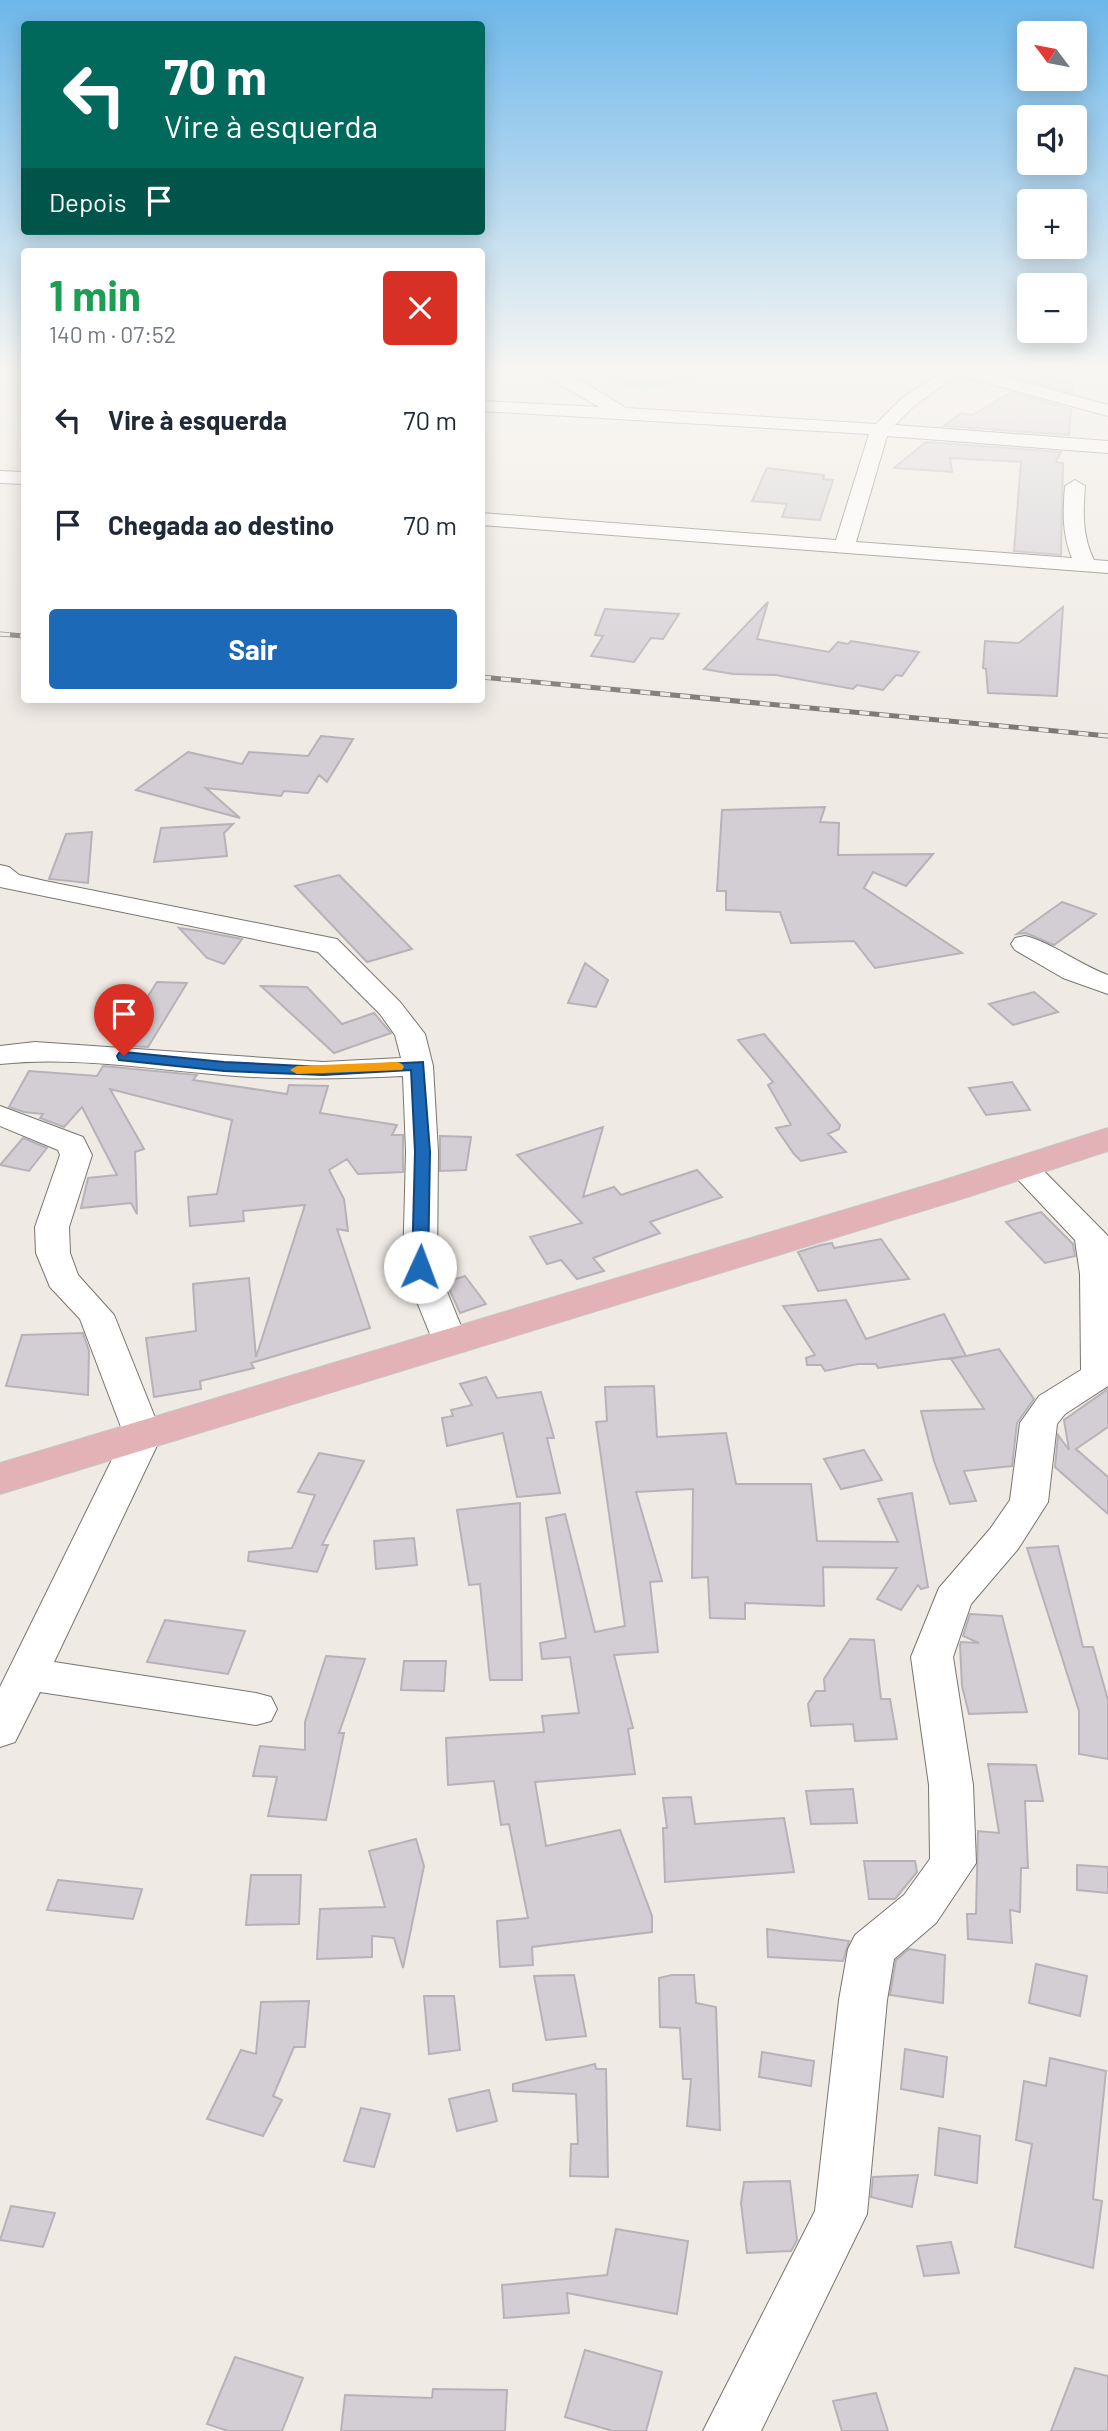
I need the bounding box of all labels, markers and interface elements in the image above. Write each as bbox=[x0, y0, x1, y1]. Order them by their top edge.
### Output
north arrow bbox=[1017, 21, 1087, 91]
map controls bbox=[1017, 21, 1087, 343]
text: 70 m bbox=[164, 46, 267, 105]
icon: left bbox=[49, 49, 140, 140]
button: sound bbox=[1017, 105, 1087, 175]
text: Vire à esquerda bbox=[164, 106, 378, 144]
icon: arrive bbox=[140, 182, 178, 220]
text: Depois bbox=[49, 186, 126, 217]
button: + bbox=[1017, 189, 1087, 259]
text: 1 min bbox=[49, 269, 141, 319]
button: close bbox=[383, 271, 457, 345]
button: − bbox=[1017, 273, 1087, 343]
text: 140 m · 07:52 bbox=[49, 320, 176, 348]
icon: left bbox=[49, 401, 87, 439]
text: Vire à esquerda bbox=[108, 404, 287, 435]
text: 70 m bbox=[403, 404, 457, 435]
icon: arrive bbox=[49, 506, 87, 544]
text: Chegada ao destino bbox=[108, 509, 334, 540]
text: 70 m bbox=[403, 509, 457, 540]
button: Sair bbox=[49, 609, 457, 689]
pin bbox=[94, 984, 154, 1056]
icon: arrive bbox=[105, 995, 143, 1033]
position arrow bbox=[383, 1230, 457, 1304]

